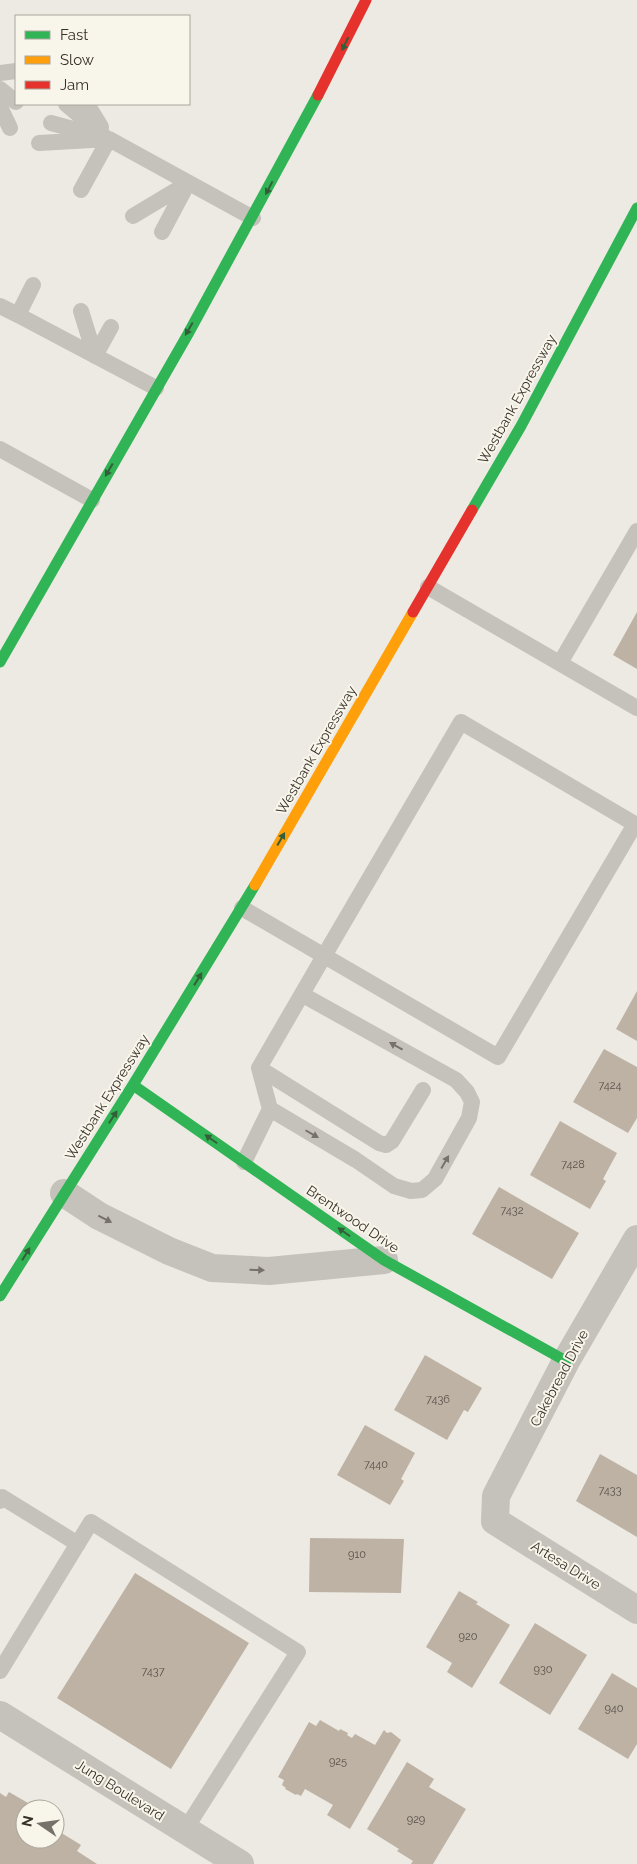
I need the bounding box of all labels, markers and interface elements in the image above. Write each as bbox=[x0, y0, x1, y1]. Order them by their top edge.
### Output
legend bbox=[15, 15, 190, 105]
text: Fast bbox=[60, 26, 88, 44]
one-way arrow bbox=[341, 37, 349, 51]
text: Slow bbox=[60, 51, 94, 69]
text: Jam bbox=[60, 76, 89, 94]
one-way arrow bbox=[265, 180, 273, 195]
one-way arrow bbox=[185, 322, 194, 336]
street label: Westbank Expressway bbox=[475, 331, 559, 467]
one-way arrow bbox=[105, 463, 113, 478]
street label: Westbank Expressway bbox=[273, 683, 360, 817]
one-way arrow bbox=[277, 833, 286, 846]
one-way arrow bbox=[194, 972, 203, 985]
street label: Westbank Expressway bbox=[62, 1031, 153, 1163]
one-way arrow bbox=[390, 1042, 403, 1051]
house number: 7424 bbox=[598, 1079, 622, 1092]
one-way arrow bbox=[108, 1110, 117, 1124]
one-way arrow bbox=[305, 1129, 319, 1138]
one-way arrow bbox=[204, 1134, 218, 1144]
one-way arrow bbox=[440, 1155, 449, 1168]
house number: 7428 bbox=[561, 1158, 585, 1171]
street label: Brentwood Drive bbox=[304, 1182, 402, 1256]
house number: 7432 bbox=[501, 1204, 524, 1217]
one-way arrow bbox=[98, 1215, 112, 1223]
one-way arrow bbox=[338, 1227, 351, 1237]
one-way arrow bbox=[21, 1248, 30, 1261]
one-way arrow bbox=[249, 1266, 265, 1274]
street label: Cakebread Drive bbox=[527, 1327, 591, 1429]
house number: 7436 bbox=[426, 1393, 450, 1406]
house number: 7440 bbox=[364, 1458, 388, 1471]
house number: 7433 bbox=[598, 1484, 622, 1497]
street label: Artesa Drive bbox=[528, 1537, 604, 1593]
house number: 910 bbox=[348, 1548, 366, 1561]
house number: 920 bbox=[459, 1630, 478, 1643]
house number: 930 bbox=[533, 1663, 553, 1676]
house number: 7437 bbox=[141, 1665, 165, 1678]
house number: 940 bbox=[604, 1702, 624, 1715]
house number: 925 bbox=[329, 1755, 347, 1768]
street label: Jung Boulevard bbox=[73, 1756, 167, 1824]
north arrow bbox=[15, 1799, 65, 1849]
house number: 929 bbox=[407, 1813, 425, 1826]
text: N bbox=[18, 1814, 36, 1828]

